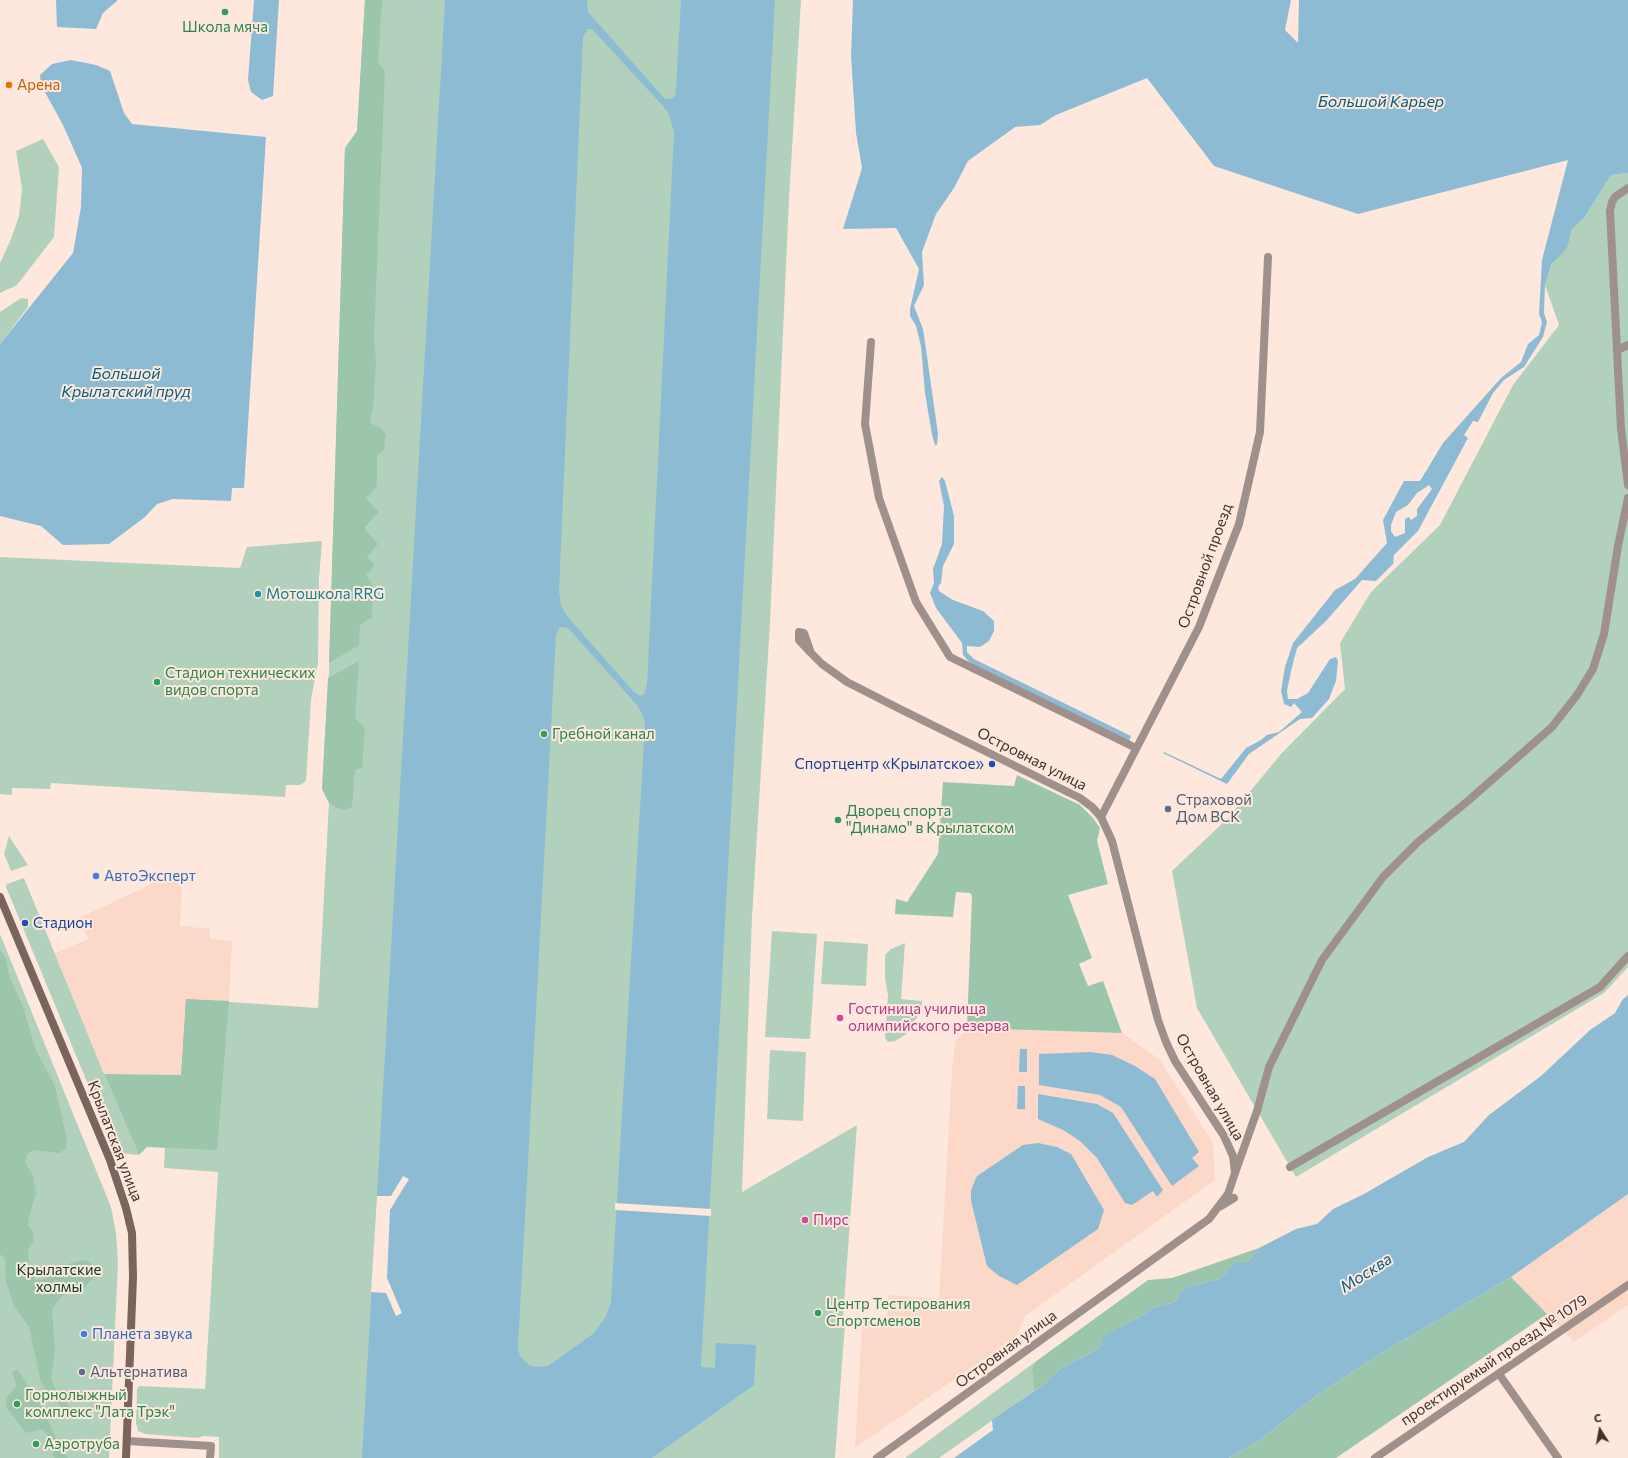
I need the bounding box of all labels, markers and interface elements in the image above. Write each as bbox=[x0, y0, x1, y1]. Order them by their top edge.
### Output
marker: Школа мяча bbox=[220, 7, 230, 17]
place label: Школа мяча bbox=[182, 18, 268, 36]
place label: Арена bbox=[17, 76, 60, 94]
marker: Арена bbox=[4, 80, 14, 90]
water label: Большой Карьер bbox=[1318, 92, 1444, 112]
water label: Большой Крылатский пруд bbox=[61, 364, 191, 402]
street label: Островной проезд bbox=[1174, 501, 1236, 631]
place label: Мотошкола RRG bbox=[266, 585, 384, 603]
marker: Мотошкола RRG bbox=[253, 589, 263, 599]
place label: Стадион технических видов спорта bbox=[165, 664, 316, 699]
marker: Стадион технических видов спорта bbox=[152, 677, 162, 687]
street label: Островная улица bbox=[974, 724, 1090, 794]
place label: Гребной канал bbox=[552, 725, 655, 743]
marker: Гребной канал bbox=[539, 729, 549, 739]
place label: Спортцентр «Крылатское» bbox=[795, 755, 984, 773]
marker: Спортцентр «Крылатское» bbox=[987, 759, 997, 769]
place label: Страховой Дом ВСК bbox=[1176, 791, 1252, 826]
place label: Дворец спорта "Динамо" в Крылатском bbox=[846, 802, 1014, 837]
marker: Страховой Дом ВСК bbox=[1163, 804, 1173, 814]
marker: Дворец спорта "Динамо" в Крылатском bbox=[833, 815, 843, 825]
place label: АвтоЭксперт bbox=[104, 867, 196, 885]
marker: АвтоЭксперт bbox=[91, 871, 101, 881]
place label: Стадион bbox=[33, 914, 93, 932]
marker: Стадион bbox=[20, 918, 30, 928]
place label: Гостиница училища олимпийского резерва bbox=[848, 1000, 1009, 1035]
marker: Гостиница училища олимпийского резерва bbox=[835, 1013, 845, 1023]
street label: Островная улица bbox=[1172, 1030, 1248, 1144]
street label: Крылатская улица bbox=[84, 1078, 146, 1204]
place label: Пирс bbox=[813, 1211, 849, 1229]
marker: Пирс bbox=[800, 1215, 810, 1225]
water label: Москва bbox=[1336, 1249, 1396, 1297]
park label: Крылатские холмы bbox=[16, 1261, 102, 1296]
street label: проектируемый проезд № 1079 bbox=[1397, 1291, 1591, 1429]
place label: Центр Тестирования Спортсменов bbox=[826, 1295, 971, 1330]
street label: Островная улица bbox=[952, 1306, 1060, 1392]
marker: Центр Тестирования Спортсменов bbox=[813, 1308, 823, 1318]
place label: Планета звука bbox=[92, 1325, 193, 1343]
marker: Планета звука bbox=[79, 1329, 89, 1339]
place label: Альтернатива bbox=[90, 1363, 188, 1381]
marker: Альтернатива bbox=[77, 1367, 87, 1377]
place label: Горнолыжный комплекс "Лата Трэк" bbox=[25, 1386, 175, 1421]
marker: Горнолыжный комплекс "Лата Трэк" bbox=[12, 1399, 22, 1409]
north arrow bbox=[1580, 1410, 1620, 1450]
text: С bbox=[1593, 1411, 1603, 1425]
place label: Аэротруба bbox=[44, 1435, 120, 1453]
marker: Аэротруба bbox=[31, 1439, 41, 1449]

